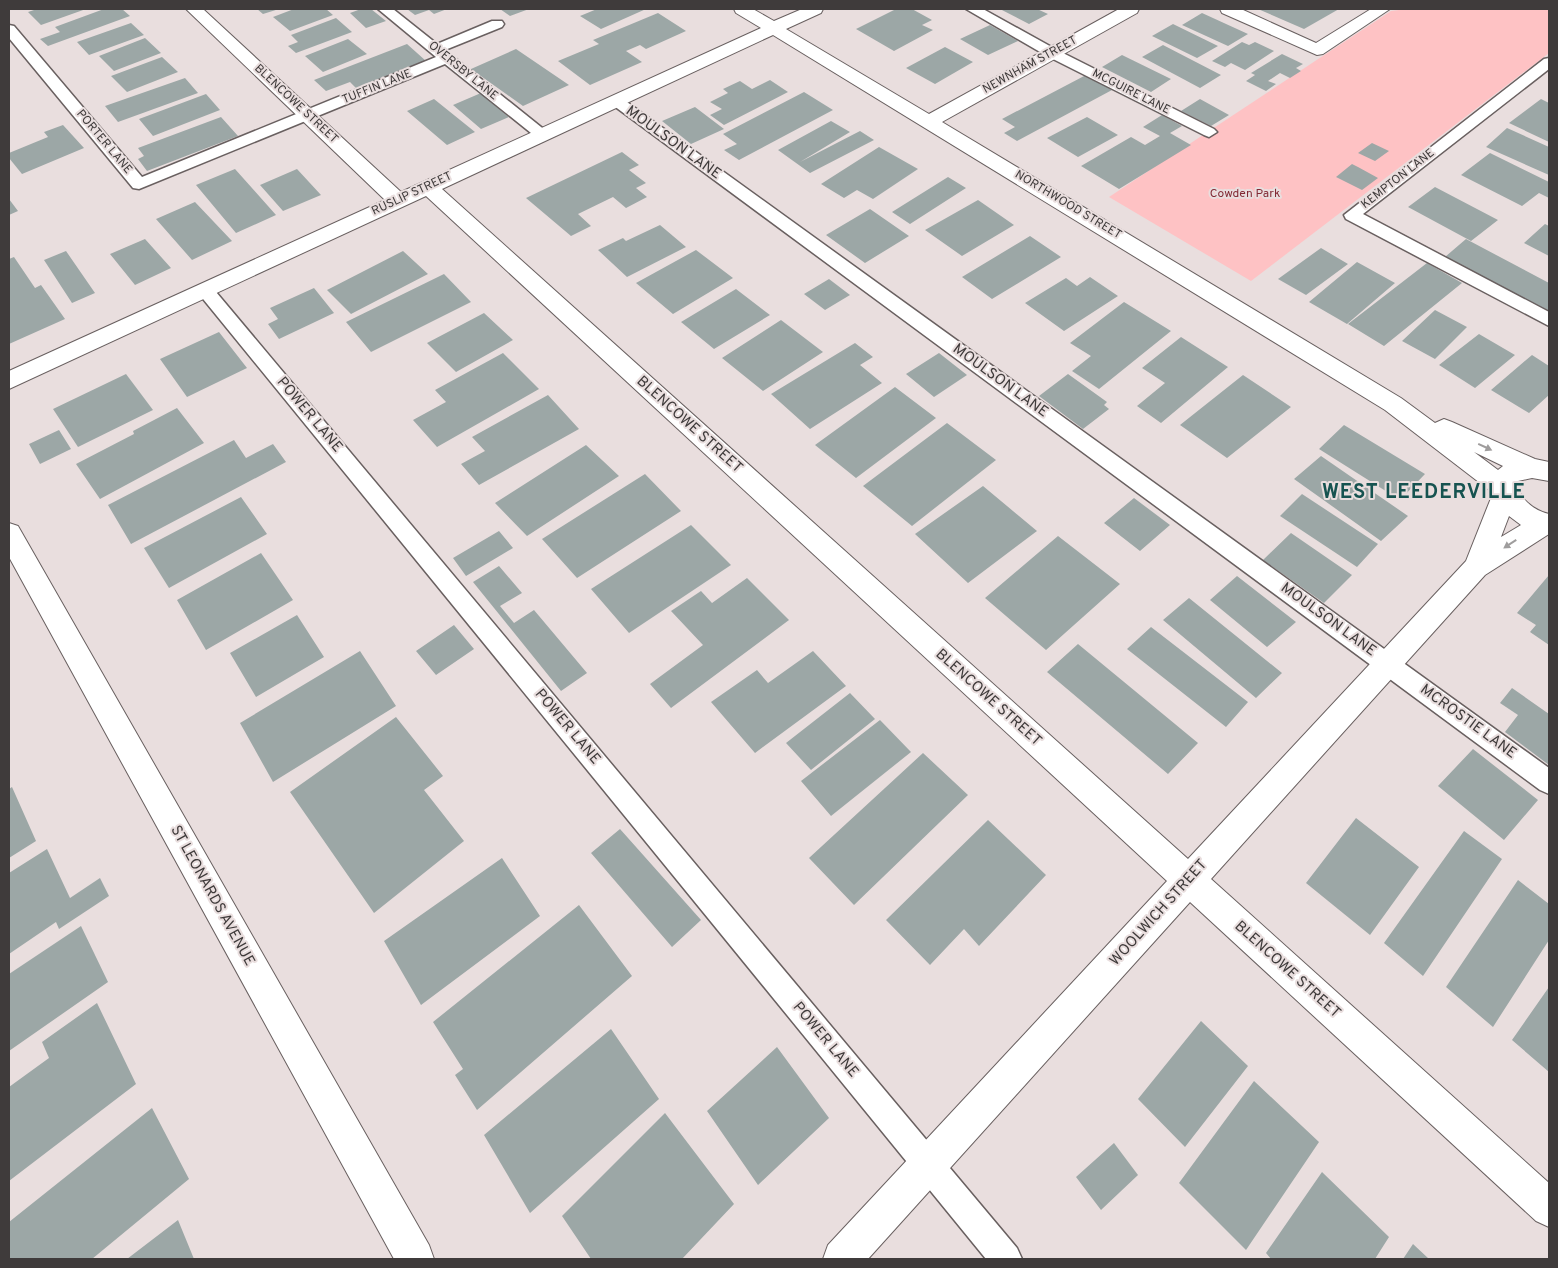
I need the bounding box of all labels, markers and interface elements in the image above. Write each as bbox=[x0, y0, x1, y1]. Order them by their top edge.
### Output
street label: NEWNHAM STREET bbox=[980, 32, 1080, 98]
street label: OVERSBY LANE bbox=[425, 38, 501, 104]
street label: BLENCOWE STREET bbox=[251, 61, 341, 147]
street label: MCGUIRE LANE bbox=[1089, 65, 1173, 119]
street label: TUFFIN LANE bbox=[340, 66, 414, 108]
street label: MOULSON LANE bbox=[621, 102, 725, 184]
street label: PORTER LANE bbox=[72, 106, 136, 178]
street label: KEMPTON LANE bbox=[1358, 145, 1438, 213]
street label: NORTHWOOD STREET bbox=[1012, 167, 1124, 243]
street label: RUSLIP STREET bbox=[369, 168, 455, 220]
park label: Cowden Park bbox=[1210, 186, 1280, 202]
street label: MOULSON LANE bbox=[948, 340, 1052, 422]
street label: BLENCOWE STREET bbox=[632, 372, 746, 478]
street label: POWER LANE bbox=[272, 373, 346, 457]
one-way arrow bbox=[1478, 443, 1492, 451]
district label: WEST LEEDERVILLE bbox=[1322, 480, 1526, 506]
one-way arrow bbox=[1503, 540, 1516, 549]
street label: MOULSON LANE bbox=[1276, 579, 1380, 661]
street label: BLENCOWE STREET bbox=[931, 645, 1045, 751]
street label: MCROSTIE LANE bbox=[1416, 681, 1520, 763]
street label: POWER LANE bbox=[530, 685, 604, 769]
street label: ST LEONARDS AVENUE bbox=[165, 822, 259, 970]
street label: WOOLWICH STREET bbox=[1106, 856, 1212, 970]
street label: BLENCOWE STREET bbox=[1230, 917, 1344, 1023]
street label: POWER LANE bbox=[788, 998, 862, 1082]

